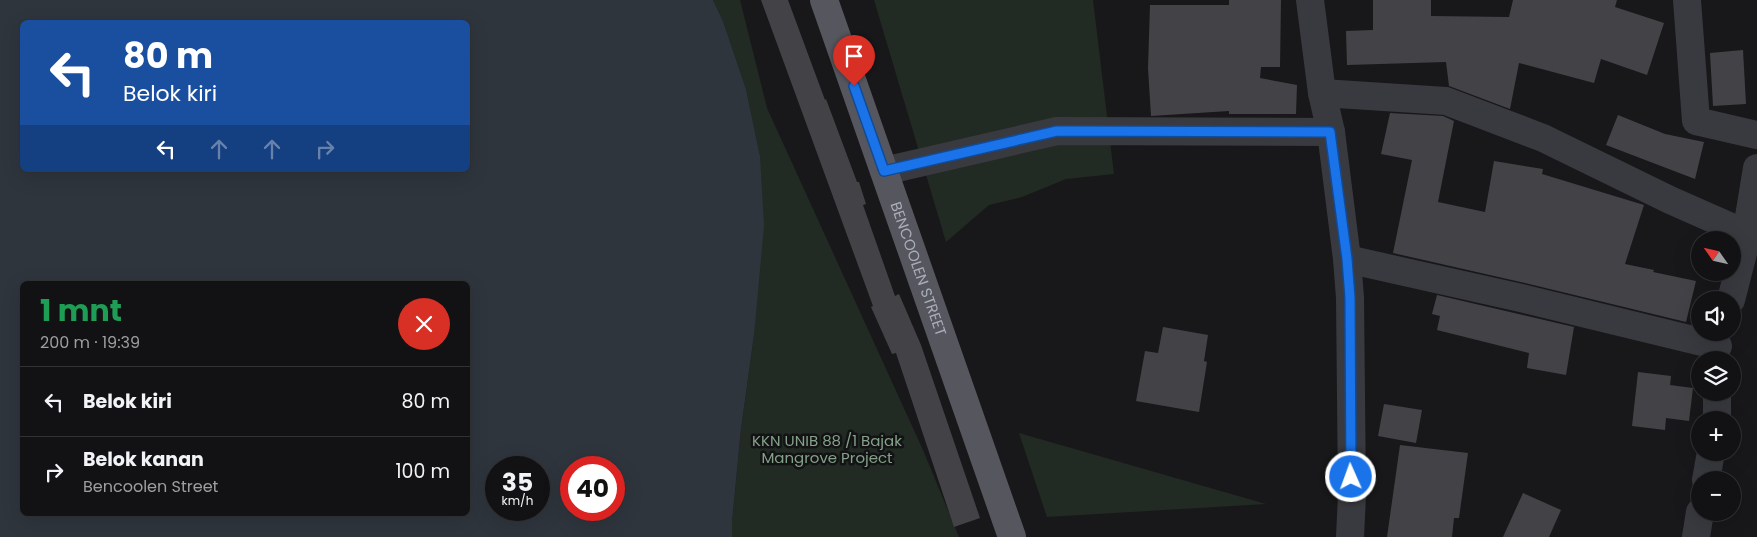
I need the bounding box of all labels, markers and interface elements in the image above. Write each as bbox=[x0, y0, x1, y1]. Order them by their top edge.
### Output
text: 80 m bbox=[123, 31, 213, 80]
pin bbox=[833, 35, 875, 86]
icon: left bbox=[40, 40, 105, 105]
icon: arrive bbox=[840, 42, 868, 70]
text: Belok kiri bbox=[123, 78, 217, 109]
icon: left bbox=[152, 135, 180, 163]
icon: ahead bbox=[205, 135, 233, 163]
icon: ahead bbox=[258, 135, 286, 163]
icon: right bbox=[311, 135, 339, 163]
street label: BENCOOLEN STREET bbox=[885, 199, 952, 339]
north arrow bbox=[1691, 231, 1741, 281]
map controls bbox=[1691, 231, 1741, 521]
text: 1 mnt bbox=[40, 289, 122, 332]
button: sound bbox=[1691, 291, 1741, 341]
button: close bbox=[398, 298, 450, 350]
text: 200 m · 19:39 bbox=[40, 331, 140, 354]
button: layers bbox=[1691, 351, 1741, 401]
icon: left bbox=[40, 388, 68, 416]
text: Belok kiri bbox=[83, 388, 172, 415]
text: 80 m bbox=[401, 388, 450, 415]
button: + bbox=[1691, 411, 1741, 461]
park label: KKN UNIB 88 /1 Bajak Mangrove Project bbox=[752, 430, 902, 468]
text: Belok kanan bbox=[83, 446, 204, 473]
position arrow bbox=[1324, 450, 1376, 502]
speed limit sign: 40 bbox=[560, 456, 625, 521]
icon: right bbox=[40, 458, 68, 486]
text: 100 m bbox=[395, 458, 450, 485]
text: 35 bbox=[502, 465, 533, 500]
button: − bbox=[1691, 471, 1741, 521]
text: Bencoolen Street bbox=[83, 475, 218, 498]
text: km/h bbox=[502, 492, 533, 509]

